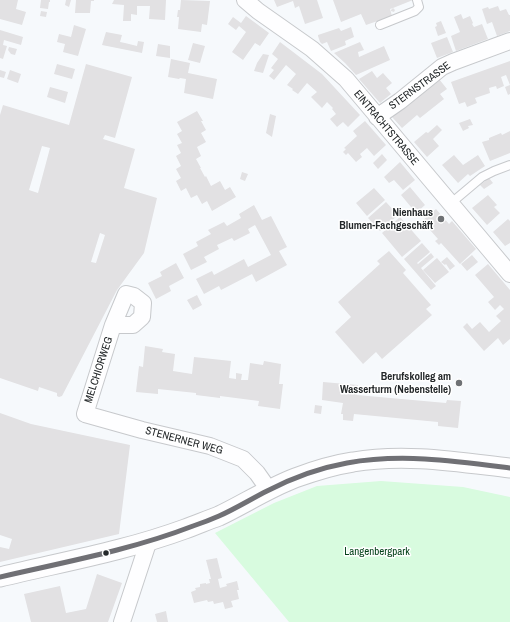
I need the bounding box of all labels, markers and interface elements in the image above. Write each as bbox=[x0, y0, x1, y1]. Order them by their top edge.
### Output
street label: STERNSTRASSE bbox=[387, 59, 453, 113]
street label: EINTRACHTSTRASSE bbox=[351, 88, 421, 168]
place label: Nienhaus Blumen-Fachgeschäft bbox=[339, 206, 433, 232]
marker: Nienhaus Blumen-Fachgeschäft bbox=[436, 214, 446, 224]
street label: MELCHIORWEG bbox=[82, 335, 116, 405]
place label: Berufskolleg am Wasserturm (Nebenstelle) bbox=[340, 370, 451, 396]
marker: Berufskolleg am Wasserturm (Nebenstelle) bbox=[454, 378, 464, 388]
street label: STENERNER WEG bbox=[144, 424, 224, 458]
park label: Langenbergpark bbox=[344, 545, 410, 559]
unlabelled marker bbox=[101, 548, 111, 558]

